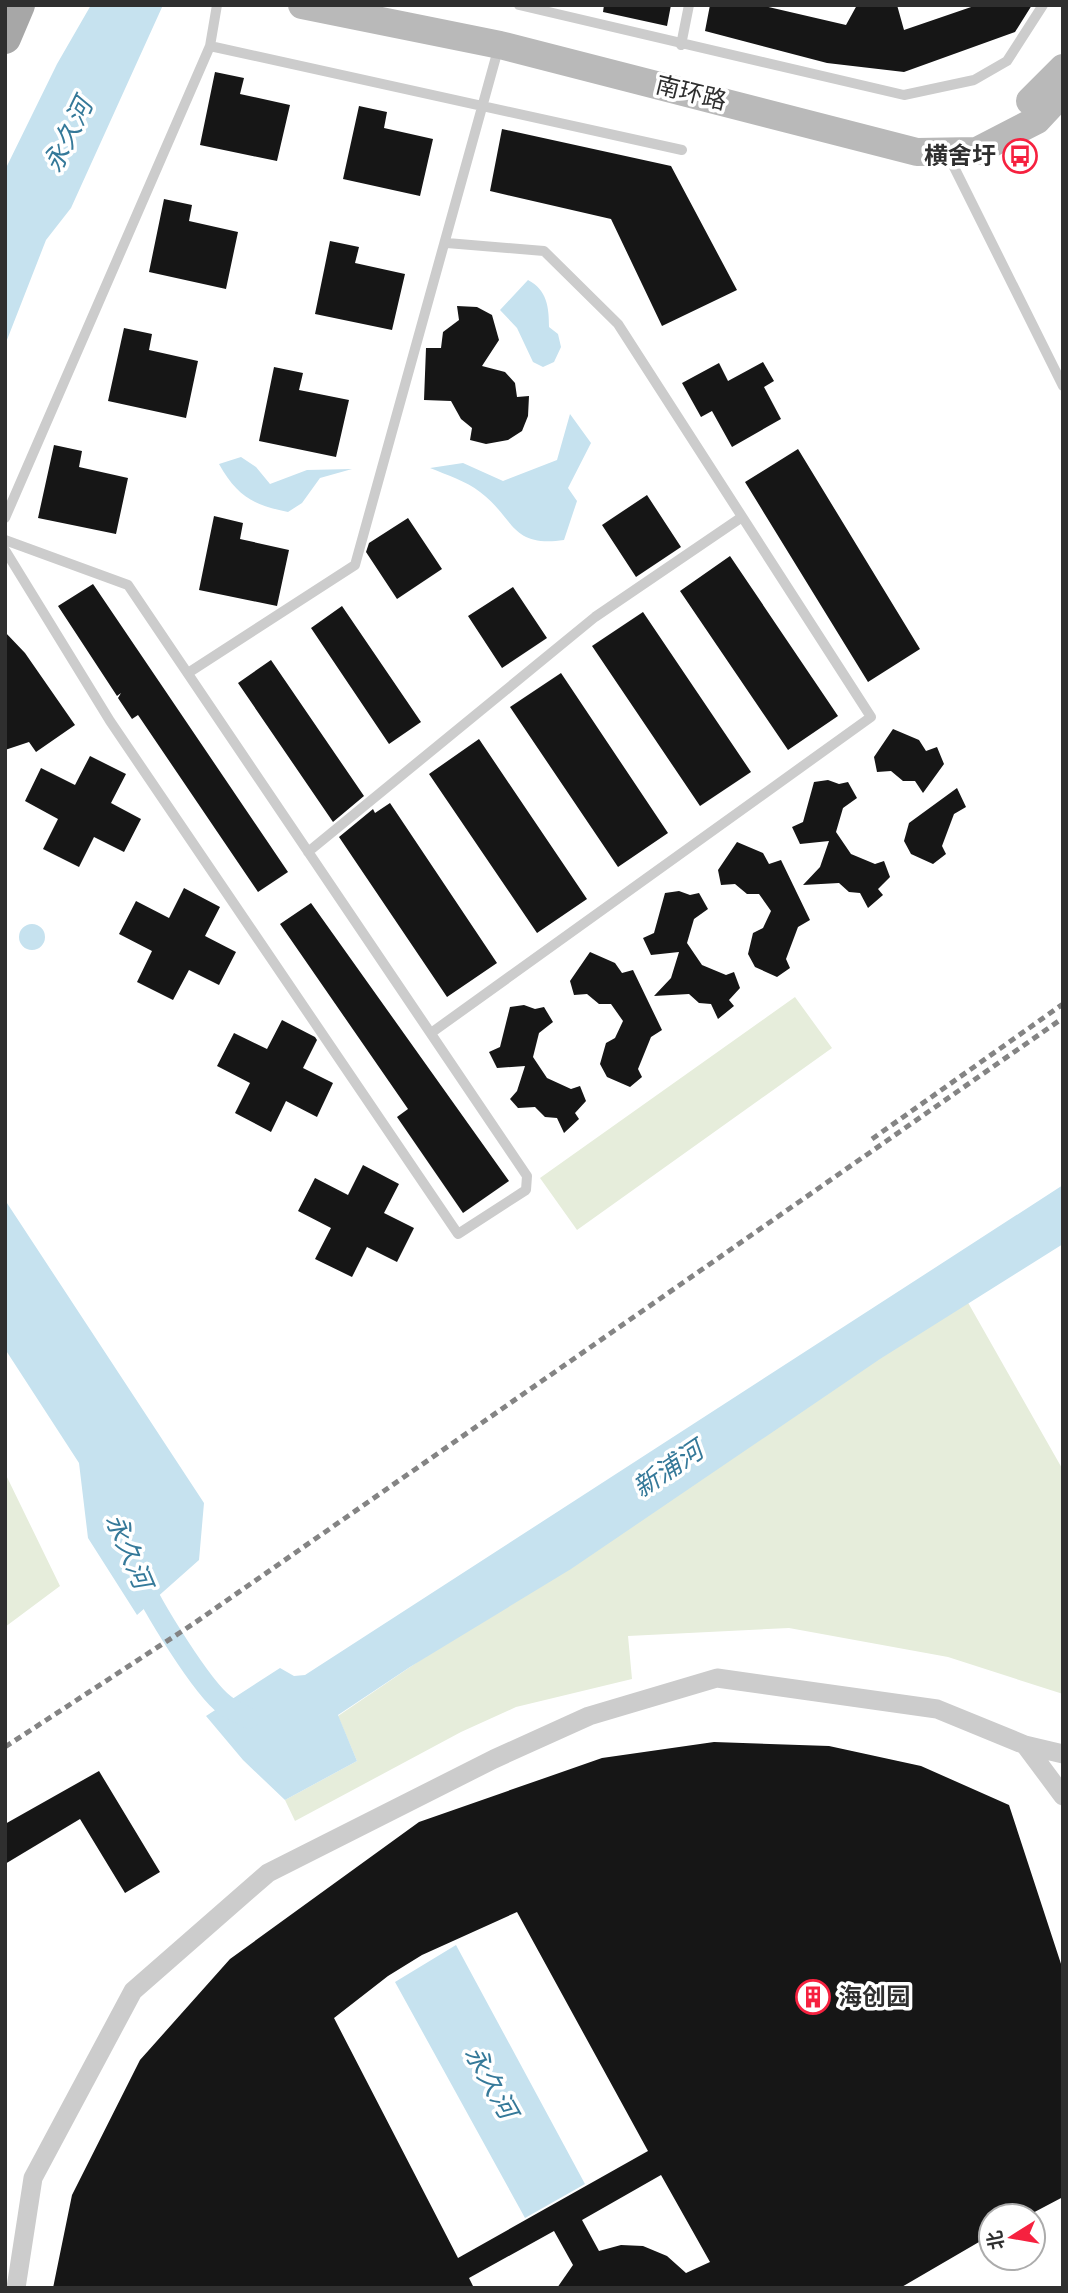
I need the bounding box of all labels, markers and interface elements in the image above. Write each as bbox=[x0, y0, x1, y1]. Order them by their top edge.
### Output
street label: 南环路 bbox=[652, 70, 730, 116]
water label: 永久河 bbox=[37, 89, 103, 178]
bus stop icon: 横舍圩 bbox=[1001, 137, 1039, 175]
place label: 横舍圩 bbox=[924, 141, 996, 171]
water label: 新浦河 bbox=[627, 1432, 714, 1505]
water label: 永久河 bbox=[98, 1509, 160, 1598]
building icon: 海创园 bbox=[794, 1978, 832, 2016]
place label: 海创园 bbox=[838, 1982, 910, 2012]
water label: 永久河 bbox=[457, 2041, 525, 2129]
north arrow bbox=[977, 2202, 1047, 2272]
text: 北 bbox=[983, 2228, 1010, 2252]

